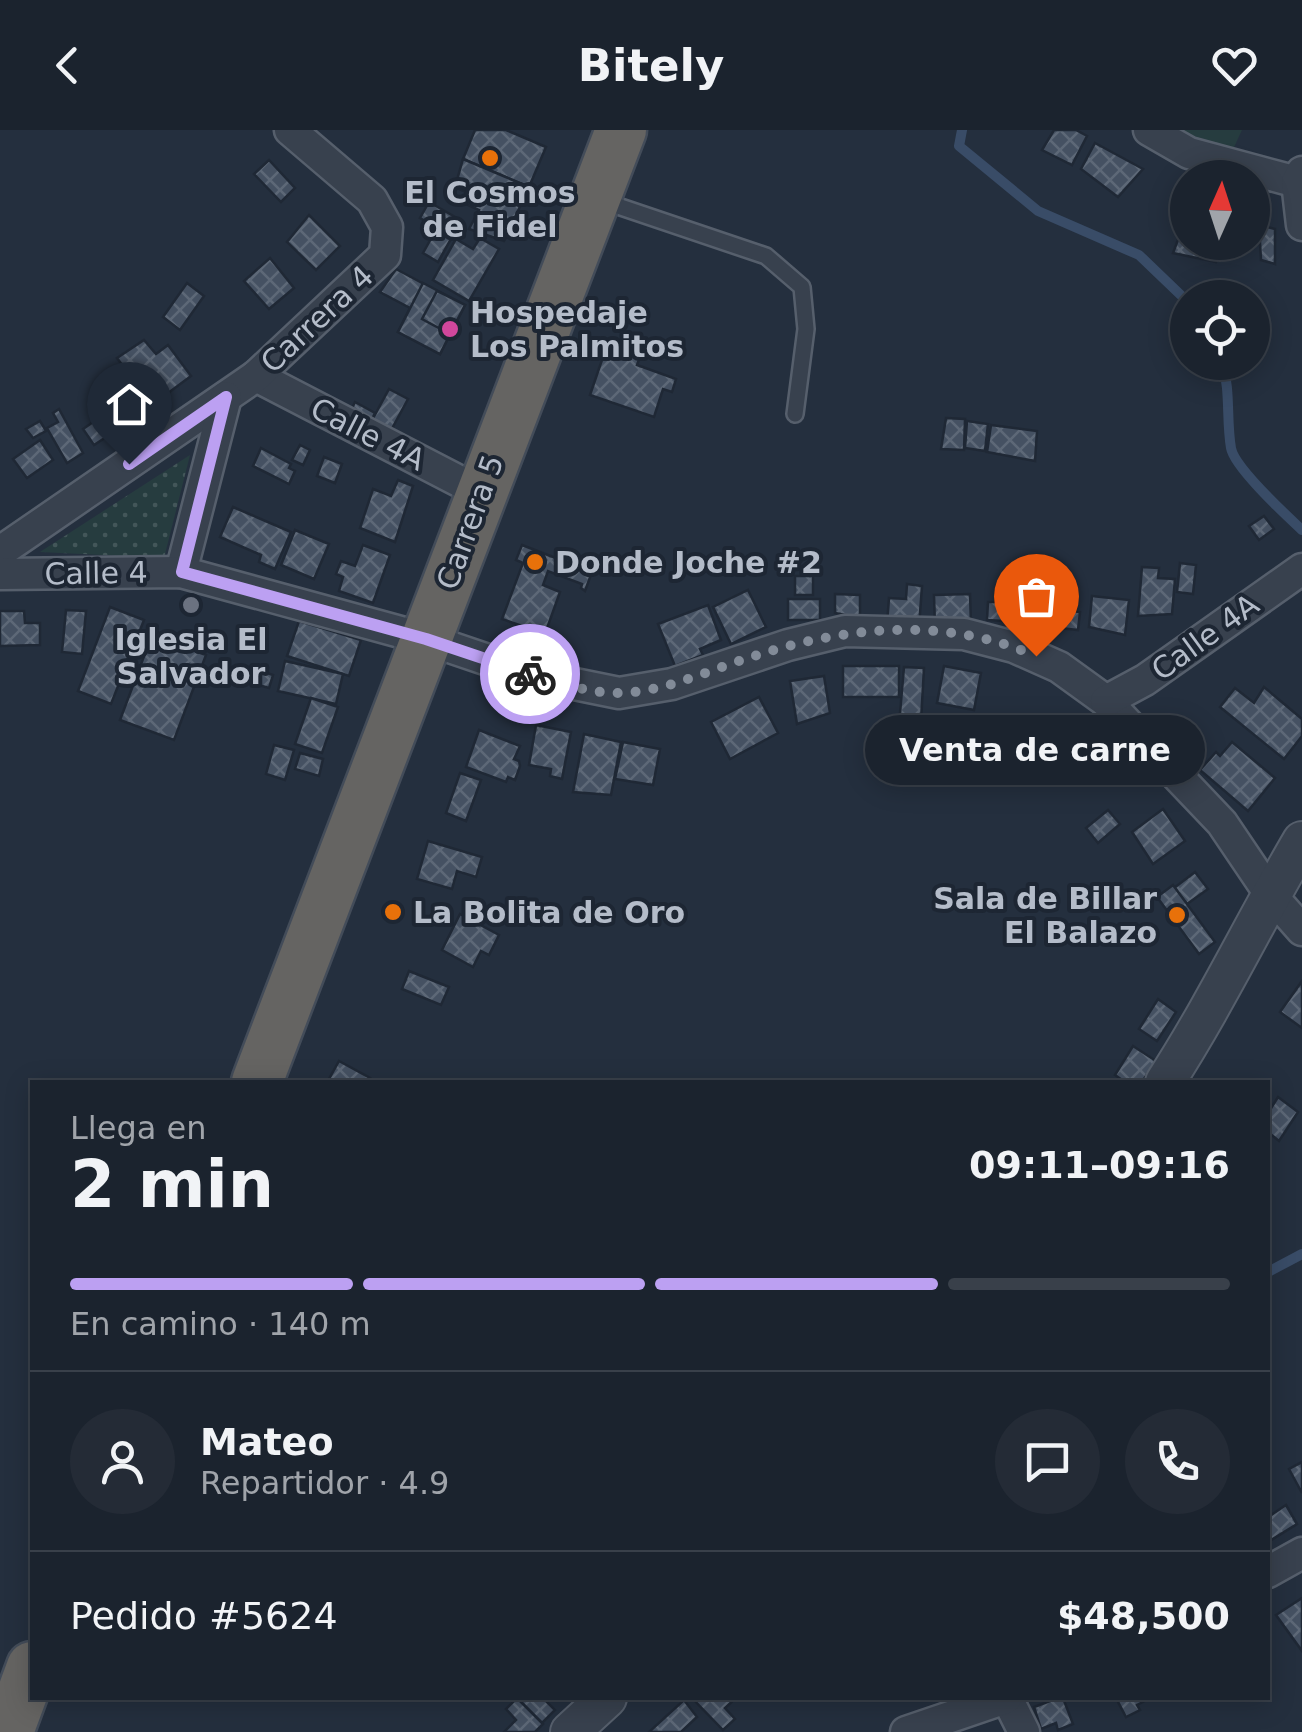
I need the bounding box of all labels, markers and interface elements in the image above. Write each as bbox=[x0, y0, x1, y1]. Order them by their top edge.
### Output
icon: back bbox=[40, 38, 95, 93]
icon: heart bbox=[1207, 38, 1262, 93]
text: Bitely bbox=[578, 39, 724, 92]
marker: El Cosmos de Fidel bbox=[479, 147, 501, 169]
north arrow bbox=[1170, 160, 1270, 260]
map controls bbox=[1170, 160, 1270, 380]
place label: El Cosmos de Fidel bbox=[404, 175, 576, 244]
street label: Carrera 4 bbox=[254, 258, 380, 380]
button: locate bbox=[1170, 280, 1270, 380]
place label: Hospedaje Los Palmitos bbox=[470, 295, 684, 364]
marker: Hospedaje Los Palmitos bbox=[439, 318, 461, 340]
pin bbox=[87, 362, 172, 465]
icon: home bbox=[102, 377, 157, 432]
street label: Calle 4A bbox=[305, 390, 431, 478]
street label: Carrera 5 bbox=[430, 450, 510, 594]
place label: Donde Joche #2 bbox=[555, 545, 822, 580]
marker: Donde Joche #2 bbox=[524, 551, 546, 573]
pin bbox=[994, 554, 1079, 657]
street label: Calle 4 bbox=[44, 555, 148, 591]
icon: bag bbox=[1009, 569, 1064, 624]
street label: Calle 4A bbox=[1145, 586, 1266, 687]
marker: Iglesia El Salvador bbox=[180, 594, 202, 616]
place label: Iglesia El Salvador bbox=[115, 622, 267, 691]
courier bbox=[480, 624, 580, 724]
icon: bike bbox=[503, 647, 558, 702]
callout: Venta de carne bbox=[866, 716, 1206, 786]
text: Venta de carne bbox=[899, 731, 1171, 769]
place label: Sala de Billar El Balazo bbox=[933, 881, 1157, 950]
place label: La Bolita de Oro bbox=[413, 895, 685, 930]
marker: La Bolita de Oro bbox=[382, 901, 404, 923]
marker: Sala de Billar El Balazo bbox=[1166, 904, 1188, 926]
text: Llega en bbox=[70, 1109, 206, 1147]
text: 09:11–09:16 bbox=[969, 1143, 1230, 1187]
text: 2 min bbox=[70, 1147, 274, 1222]
text: En camino · 140 m bbox=[70, 1305, 371, 1343]
button: person bbox=[70, 1409, 175, 1514]
button: chat bbox=[995, 1409, 1100, 1514]
button: phone bbox=[1125, 1409, 1230, 1514]
text: Mateo bbox=[200, 1420, 334, 1464]
text: Repartidor · 4.9 bbox=[200, 1464, 449, 1502]
text: Pedido #5624 bbox=[70, 1594, 338, 1638]
text: $48,500 bbox=[1057, 1594, 1230, 1638]

